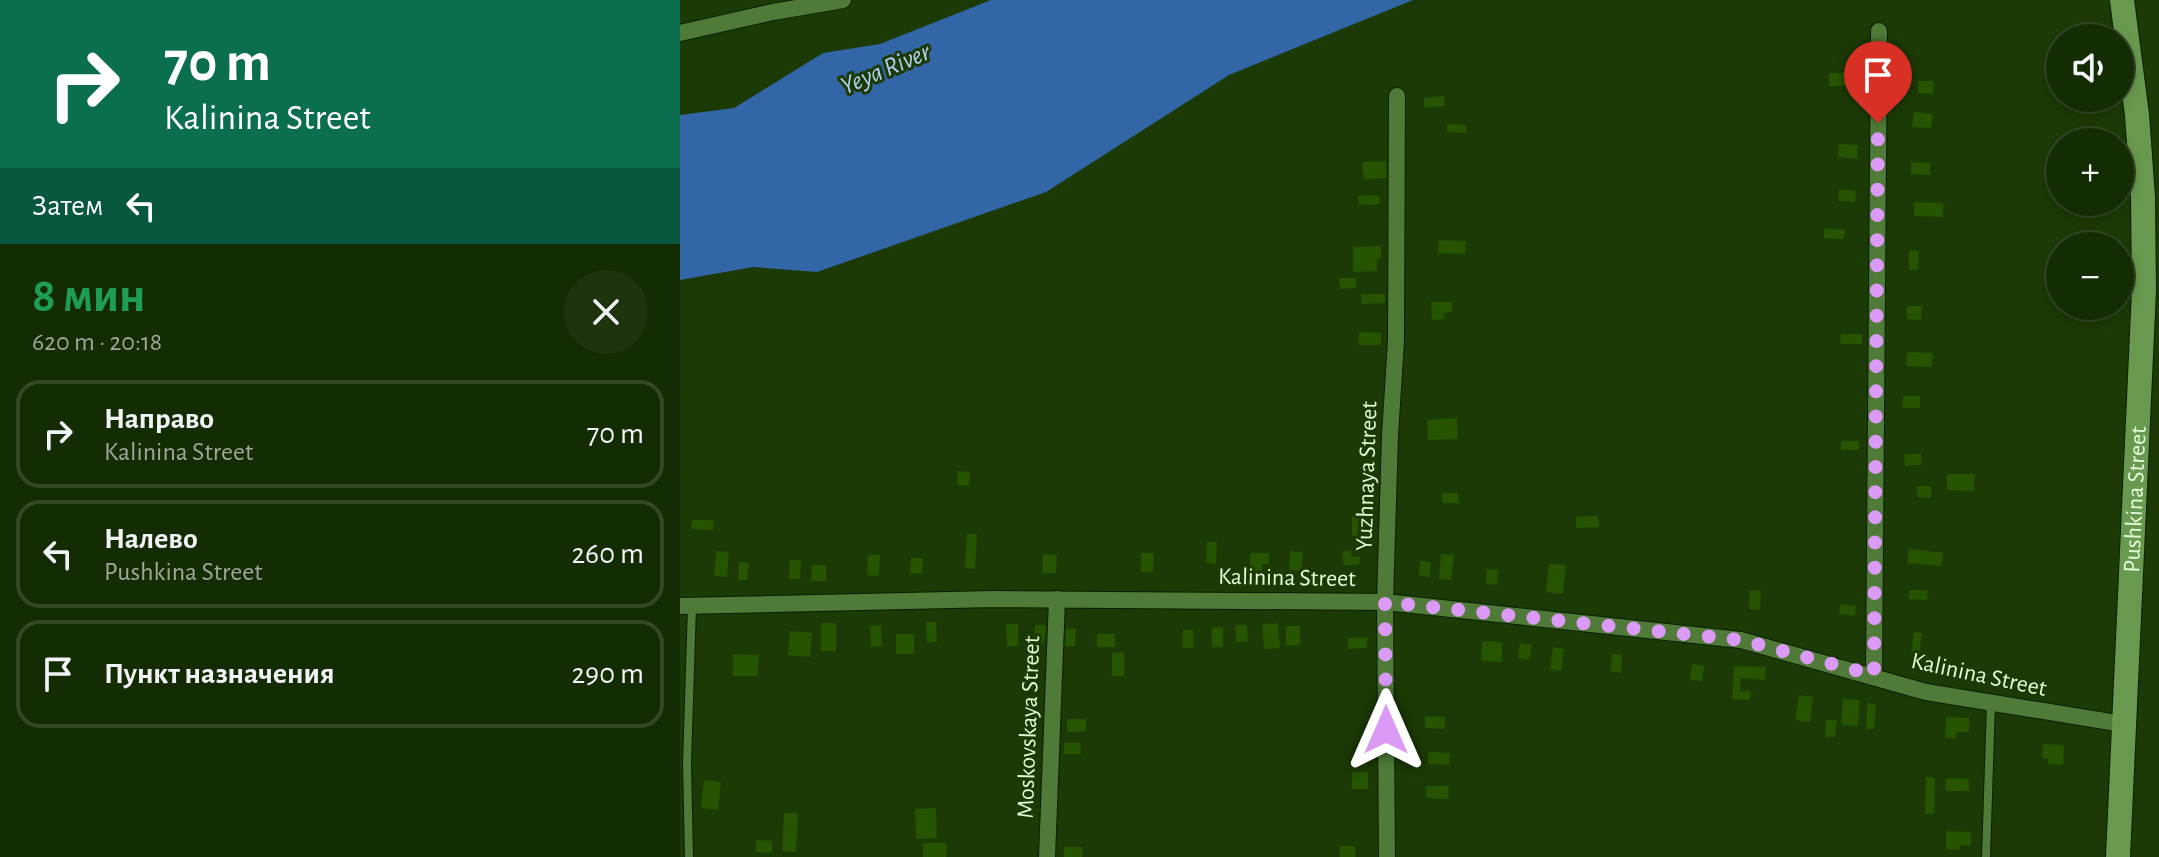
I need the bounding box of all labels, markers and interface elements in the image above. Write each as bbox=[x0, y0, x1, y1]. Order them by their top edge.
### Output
map controls bbox=[2046, 24, 2134, 320]
button: sound bbox=[2046, 24, 2134, 112]
icon: right bbox=[32, 32, 136, 136]
text: 70 m bbox=[164, 35, 271, 91]
water label: Yeya River bbox=[837, 38, 936, 99]
pin bbox=[1844, 41, 1912, 123]
icon: arrive bbox=[1856, 53, 1900, 97]
text: Kalinina Street bbox=[164, 100, 371, 136]
button: + bbox=[2046, 128, 2134, 216]
icon: left bbox=[119, 184, 163, 228]
text: Затем bbox=[32, 191, 103, 221]
button: − bbox=[2046, 232, 2134, 320]
button: close bbox=[564, 270, 648, 354]
text: 8 мин bbox=[32, 273, 145, 321]
text: 620 m · 20:18 bbox=[32, 329, 162, 355]
street label: Yuzhnaya Street bbox=[1352, 400, 1382, 551]
text: Направо bbox=[104, 404, 214, 434]
icon: right bbox=[36, 412, 80, 456]
text: 70 m bbox=[587, 419, 644, 449]
street label: Pushkina Street bbox=[2120, 425, 2151, 573]
text: Kalinina Street bbox=[104, 439, 253, 465]
text: Налево bbox=[104, 524, 198, 554]
icon: left bbox=[36, 532, 80, 576]
text: 260 m bbox=[571, 539, 644, 569]
text: Pushkina Street bbox=[104, 559, 263, 585]
street label: Kalinina Street bbox=[1218, 565, 1356, 591]
street label: Moskovskaya Street bbox=[1014, 635, 1044, 819]
street label: Kalinina Street bbox=[1909, 649, 2049, 701]
icon: arrive bbox=[36, 652, 80, 696]
text: Пункт назначения bbox=[104, 659, 335, 689]
text: 290 m bbox=[571, 659, 644, 689]
position arrow bbox=[1344, 688, 1428, 772]

